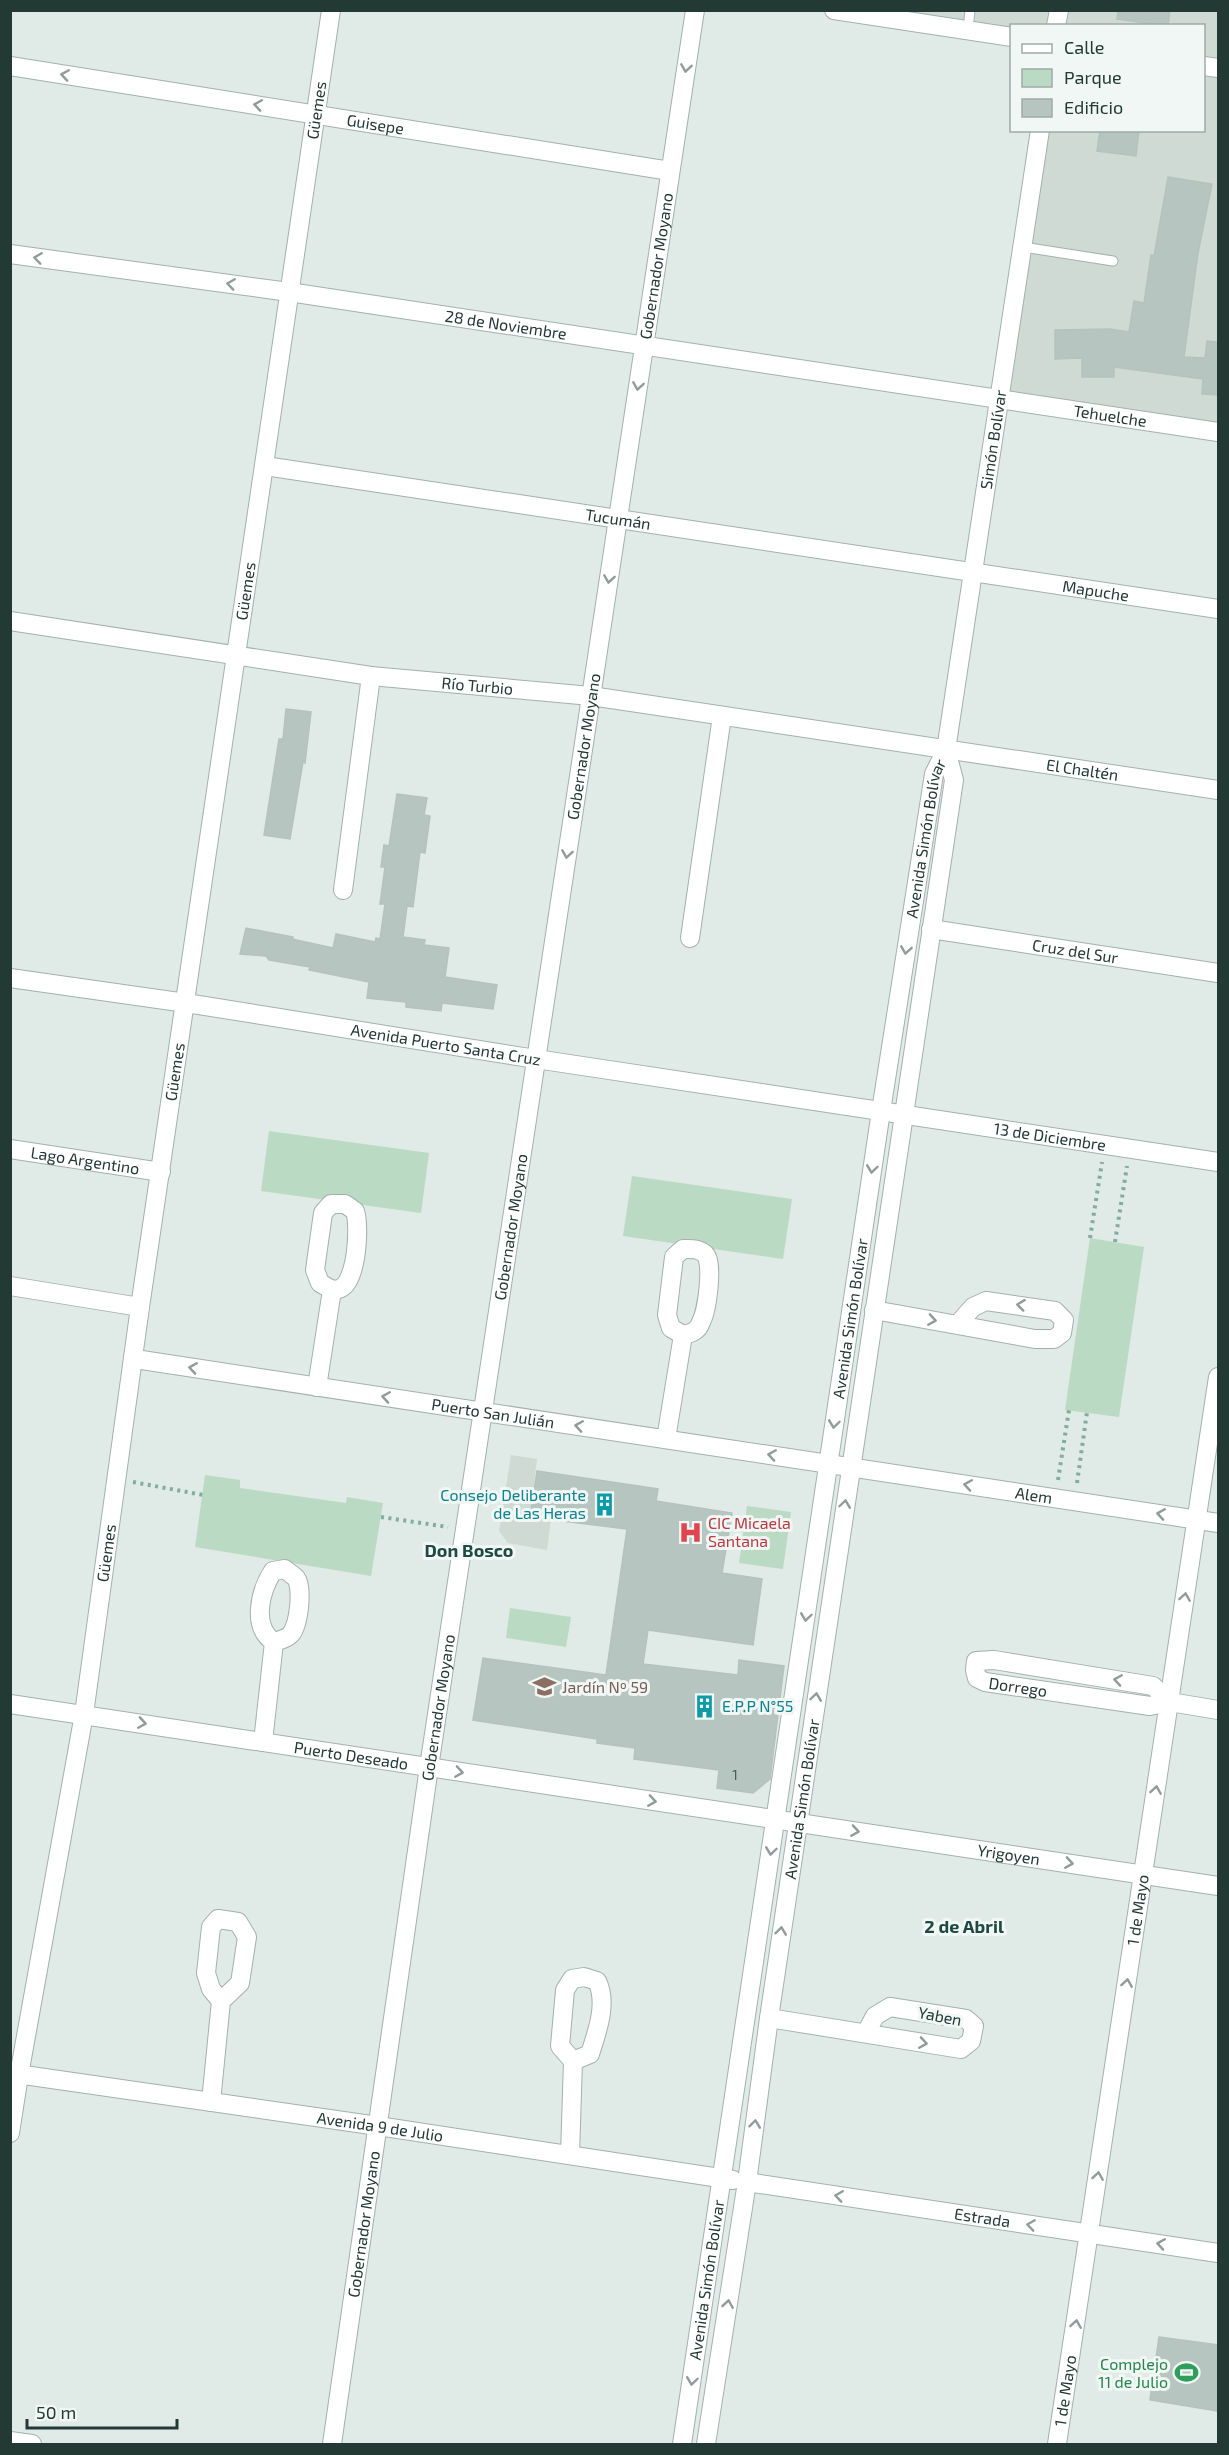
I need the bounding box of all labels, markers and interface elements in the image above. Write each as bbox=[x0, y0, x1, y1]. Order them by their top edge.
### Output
legend bbox=[1010, 24, 1205, 132]
text: Calle bbox=[1064, 36, 1105, 58]
one-way arrow bbox=[680, 63, 693, 73]
text: Parque bbox=[1064, 66, 1122, 88]
one-way arrow bbox=[60, 69, 70, 81]
street label: Güemes bbox=[302, 80, 329, 141]
text: Edificio bbox=[1064, 96, 1123, 118]
one-way arrow bbox=[253, 99, 263, 112]
street label: Guisepe bbox=[345, 110, 405, 138]
street label: Gobernador Moyano bbox=[635, 191, 676, 341]
one-way arrow bbox=[34, 252, 43, 264]
one-way arrow bbox=[227, 279, 236, 291]
street label: 28 de Noviembre bbox=[444, 306, 568, 343]
one-way arrow bbox=[632, 380, 645, 390]
street label: Simón Bolívar bbox=[976, 388, 1010, 491]
street label: Tehuelche bbox=[1072, 400, 1148, 430]
street label: Tucumán bbox=[584, 504, 652, 533]
street label: Güemes bbox=[231, 561, 259, 621]
one-way arrow bbox=[603, 574, 615, 583]
street label: Mapuche bbox=[1061, 576, 1130, 605]
street label: Río Turbio bbox=[441, 672, 514, 698]
street label: Gobernador Moyano bbox=[563, 672, 603, 821]
street label: El Chaltén bbox=[1045, 754, 1120, 784]
street label: Avenida Simón Bolívar bbox=[901, 755, 949, 919]
one-way arrow bbox=[561, 849, 574, 859]
street label: Cruz del Sur bbox=[1031, 935, 1120, 967]
one-way arrow bbox=[901, 945, 913, 955]
street label: Avenida Puerto Santa Cruz bbox=[350, 1020, 542, 1069]
street label: Güemes bbox=[160, 1041, 188, 1102]
street label: 13 de Diciembre bbox=[993, 1118, 1107, 1154]
street label: Lago Argentino bbox=[30, 1142, 141, 1178]
street label: Gobernador Moyano bbox=[490, 1152, 531, 1302]
one-way arrow bbox=[867, 1164, 879, 1173]
street label: Avenida Simón Bolívar bbox=[828, 1236, 871, 1400]
one-way arrow bbox=[1016, 1299, 1026, 1311]
one-way arrow bbox=[927, 1313, 937, 1326]
one-way arrow bbox=[189, 1362, 198, 1374]
one-way arrow bbox=[382, 1392, 391, 1404]
street label: Puerto San Julián bbox=[430, 1394, 556, 1431]
one-way arrow bbox=[829, 1419, 841, 1429]
one-way arrow bbox=[574, 1421, 584, 1433]
one-way arrow bbox=[767, 1450, 776, 1462]
one-way arrow bbox=[963, 1479, 972, 1491]
street label: Alem bbox=[1014, 1482, 1054, 1507]
place label: Consejo Deliberante de Las Heras bbox=[440, 1485, 586, 1522]
building icon: Consejo Deliberante de Las Heras bbox=[591, 1491, 617, 1517]
one-way arrow bbox=[838, 1499, 850, 1509]
one-way arrow bbox=[1156, 1508, 1166, 1521]
place label: CIC Micaela Santana bbox=[708, 1513, 791, 1550]
hospital icon: CIC Micaela Santana bbox=[677, 1519, 703, 1545]
street label: Güemes bbox=[92, 1523, 119, 1583]
district label: Don Bosco bbox=[425, 1539, 513, 1561]
one-way arrow bbox=[1179, 1592, 1191, 1602]
one-way arrow bbox=[800, 1612, 812, 1621]
street label: Gobernador Moyano bbox=[417, 1633, 458, 1782]
street label: Dorrego bbox=[987, 1673, 1049, 1700]
school or university icon: Jardín Nº 59 bbox=[531, 1674, 557, 1700]
one-way arrow bbox=[1113, 1675, 1122, 1687]
place label: Jardín Nº 59 bbox=[562, 1677, 648, 1696]
one-way arrow bbox=[810, 1692, 822, 1701]
building icon: E.P.P N°55 bbox=[691, 1693, 717, 1719]
place label: E.P.P N°55 bbox=[722, 1696, 793, 1715]
one-way arrow bbox=[138, 1717, 147, 1729]
street label: Avenida Simón Bolívar bbox=[780, 1717, 823, 1880]
street label: Puerto Deseado bbox=[293, 1737, 410, 1773]
one-way arrow bbox=[455, 1765, 464, 1777]
house number: 1 bbox=[732, 1766, 738, 1783]
one-way arrow bbox=[1150, 1785, 1162, 1795]
one-way arrow bbox=[648, 1794, 657, 1806]
one-way arrow bbox=[851, 1825, 860, 1837]
street label: Yrigoyen bbox=[976, 1840, 1041, 1868]
one-way arrow bbox=[765, 1847, 777, 1856]
one-way arrow bbox=[1064, 1857, 1074, 1869]
street label: 1 de Mayo bbox=[1122, 1873, 1152, 1947]
district label: 2 de Abril bbox=[924, 1915, 1004, 1937]
one-way arrow bbox=[775, 1927, 787, 1936]
one-way arrow bbox=[1121, 1978, 1133, 1987]
street label: Yaben bbox=[917, 2002, 964, 2029]
one-way arrow bbox=[919, 2036, 928, 2048]
street label: Avenida 9 de Julio bbox=[316, 2107, 445, 2145]
one-way arrow bbox=[748, 2120, 760, 2129]
street label: Gobernador Moyano bbox=[343, 2150, 383, 2299]
one-way arrow bbox=[1091, 2171, 1104, 2181]
one-way arrow bbox=[834, 2190, 844, 2203]
street label: Avenida Simón Bolívar bbox=[685, 2198, 727, 2361]
street label: Estrada bbox=[953, 2203, 1012, 2231]
one-way arrow bbox=[1027, 2219, 1036, 2231]
one-way arrow bbox=[1156, 2239, 1165, 2251]
one-way arrow bbox=[721, 2299, 733, 2308]
one-way arrow bbox=[1069, 2320, 1081, 2329]
street label: 1 de Mayo bbox=[1050, 2354, 1079, 2427]
place label: Complejo 11 de Julio bbox=[1098, 2354, 1168, 2391]
sports icon: Complejo 11 de Julio bbox=[1173, 2360, 1199, 2386]
one-way arrow bbox=[686, 2377, 698, 2386]
scale bar bbox=[27, 2392, 177, 2430]
text: 50 m bbox=[36, 2401, 76, 2423]

